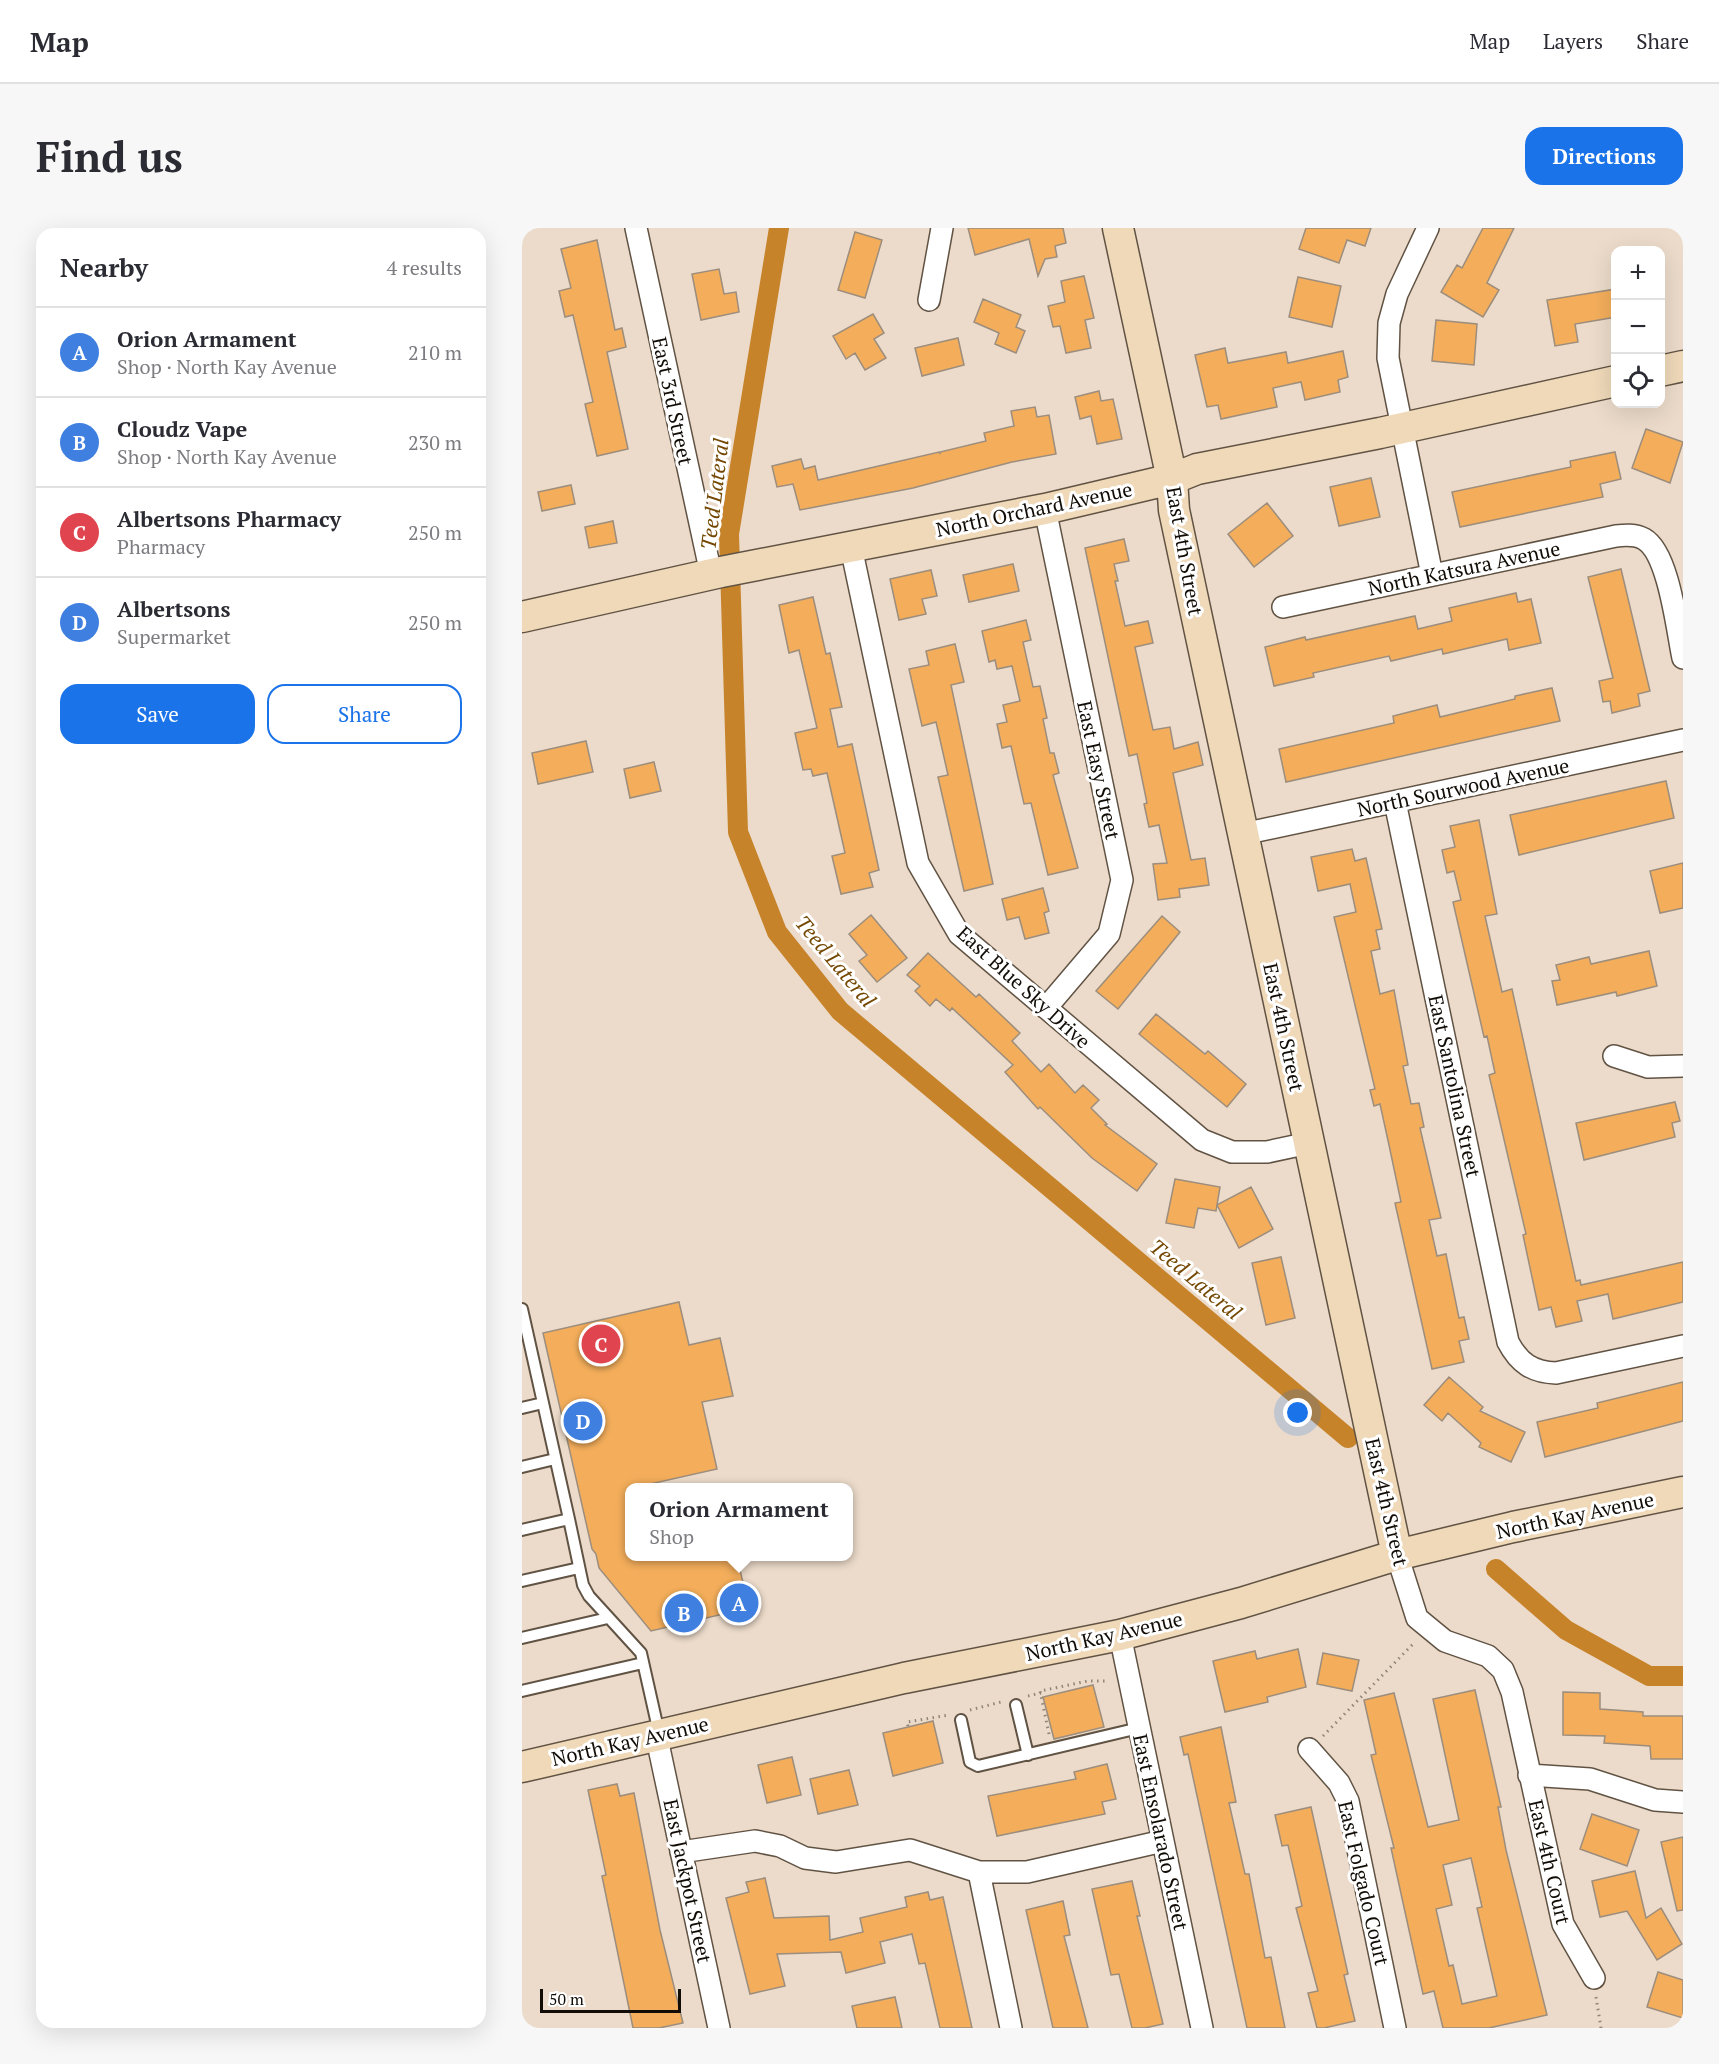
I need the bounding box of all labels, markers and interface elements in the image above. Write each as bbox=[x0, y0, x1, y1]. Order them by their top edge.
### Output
text: Map bbox=[30, 23, 89, 60]
text: Map bbox=[1469, 27, 1510, 55]
text: Layers bbox=[1543, 27, 1603, 55]
text: Share bbox=[1636, 27, 1689, 55]
button: Directions bbox=[1525, 127, 1683, 185]
text: Find us bbox=[36, 128, 183, 184]
map controls bbox=[1611, 246, 1665, 408]
button: + bbox=[1611, 246, 1665, 300]
text: Nearby bbox=[60, 250, 148, 284]
text: 4 results bbox=[387, 254, 462, 281]
button: − bbox=[1611, 300, 1665, 354]
text: Orion Armament bbox=[117, 324, 297, 353]
street label: East 3rd Street bbox=[646, 334, 700, 468]
text: A bbox=[72, 339, 87, 366]
text: 210 m bbox=[408, 339, 462, 366]
text: Shop · North Kay Avenue bbox=[117, 353, 337, 380]
button: locate bbox=[1611, 354, 1665, 408]
text: Cloudz Vape bbox=[117, 414, 247, 443]
text: B bbox=[73, 429, 86, 456]
text: 230 m bbox=[408, 429, 462, 456]
water label: Teed Lateral bbox=[693, 437, 735, 551]
text: Shop · North Kay Avenue bbox=[117, 443, 337, 470]
street label: North Orchard Avenue bbox=[933, 475, 1135, 543]
street label: East 4th Street bbox=[1160, 484, 1210, 618]
text: Albertsons Pharmacy bbox=[117, 504, 341, 533]
text: C bbox=[73, 519, 86, 546]
text: 250 m bbox=[408, 519, 462, 546]
text: Pharmacy bbox=[117, 533, 205, 560]
street label: North Katsura Avenue bbox=[1365, 534, 1563, 602]
text: Albertsons bbox=[117, 594, 230, 623]
text: D bbox=[72, 609, 87, 636]
text: 250 m bbox=[408, 609, 462, 636]
text: Supermarket bbox=[117, 623, 231, 650]
button: Save bbox=[60, 684, 255, 744]
button: Share bbox=[267, 684, 462, 744]
street label: East Easy Street bbox=[1071, 698, 1127, 843]
street label: North Sourwood Avenue bbox=[1355, 751, 1571, 823]
water label: Teed Lateral bbox=[789, 909, 883, 1013]
street label: East Blue Sky Drive bbox=[951, 920, 1097, 1054]
street label: East 4th Street bbox=[1257, 960, 1311, 1094]
street label: East Santolina Street bbox=[1422, 992, 1488, 1180]
water label: Teed Lateral bbox=[1144, 1232, 1248, 1326]
pin: C bbox=[582, 1322, 620, 1366]
pin: D bbox=[564, 1398, 602, 1444]
your location bbox=[1283, 1398, 1312, 1427]
street label: East 4th Street bbox=[1359, 1435, 1415, 1569]
popup bbox=[625, 1483, 853, 1561]
street label: North Kay Avenue bbox=[1494, 1485, 1656, 1545]
text: Orion Armament bbox=[649, 1494, 829, 1523]
text: Shop bbox=[649, 1523, 694, 1550]
pin: A bbox=[720, 1580, 758, 1626]
pin: B bbox=[664, 1590, 704, 1636]
street label: North Kay Avenue bbox=[1023, 1605, 1185, 1667]
street label: North Kay Avenue bbox=[549, 1710, 711, 1772]
street label: East Ensolarado Street bbox=[1127, 1731, 1195, 1933]
street label: East Jackpot Street bbox=[657, 1796, 719, 1966]
street label: East 4th Court bbox=[1523, 1797, 1578, 1928]
street label: East Folgado Court bbox=[1332, 1798, 1396, 1969]
scale bar bbox=[540, 1986, 681, 2014]
text: 50 m bbox=[549, 1988, 584, 2010]

